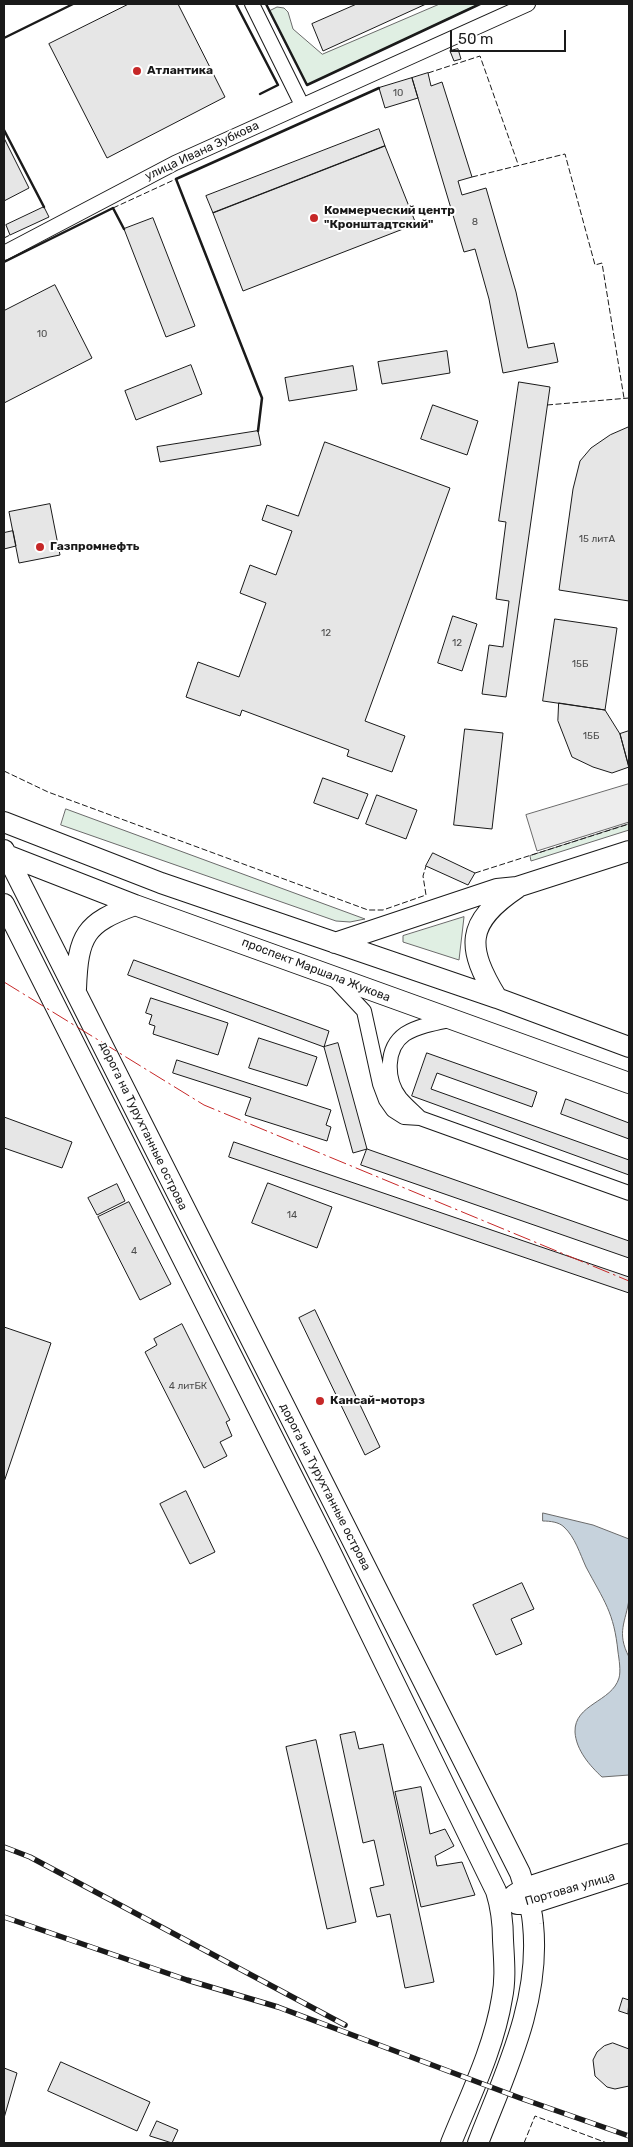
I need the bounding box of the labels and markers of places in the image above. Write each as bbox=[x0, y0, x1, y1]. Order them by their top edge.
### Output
place label: Атлантика bbox=[147, 64, 213, 78]
marker: Атлантика bbox=[131, 65, 143, 77]
place label: Коммерческий центр "Кронштадтский" bbox=[324, 204, 455, 232]
marker: Коммерческий центр "Кронштадтский" bbox=[308, 212, 320, 224]
place label: Газпромнефть bbox=[50, 540, 139, 554]
marker: Газпромнефть bbox=[34, 541, 46, 553]
place label: Кансай-моторз bbox=[330, 1394, 425, 1408]
marker: Кансай-моторз bbox=[314, 1395, 326, 1407]

